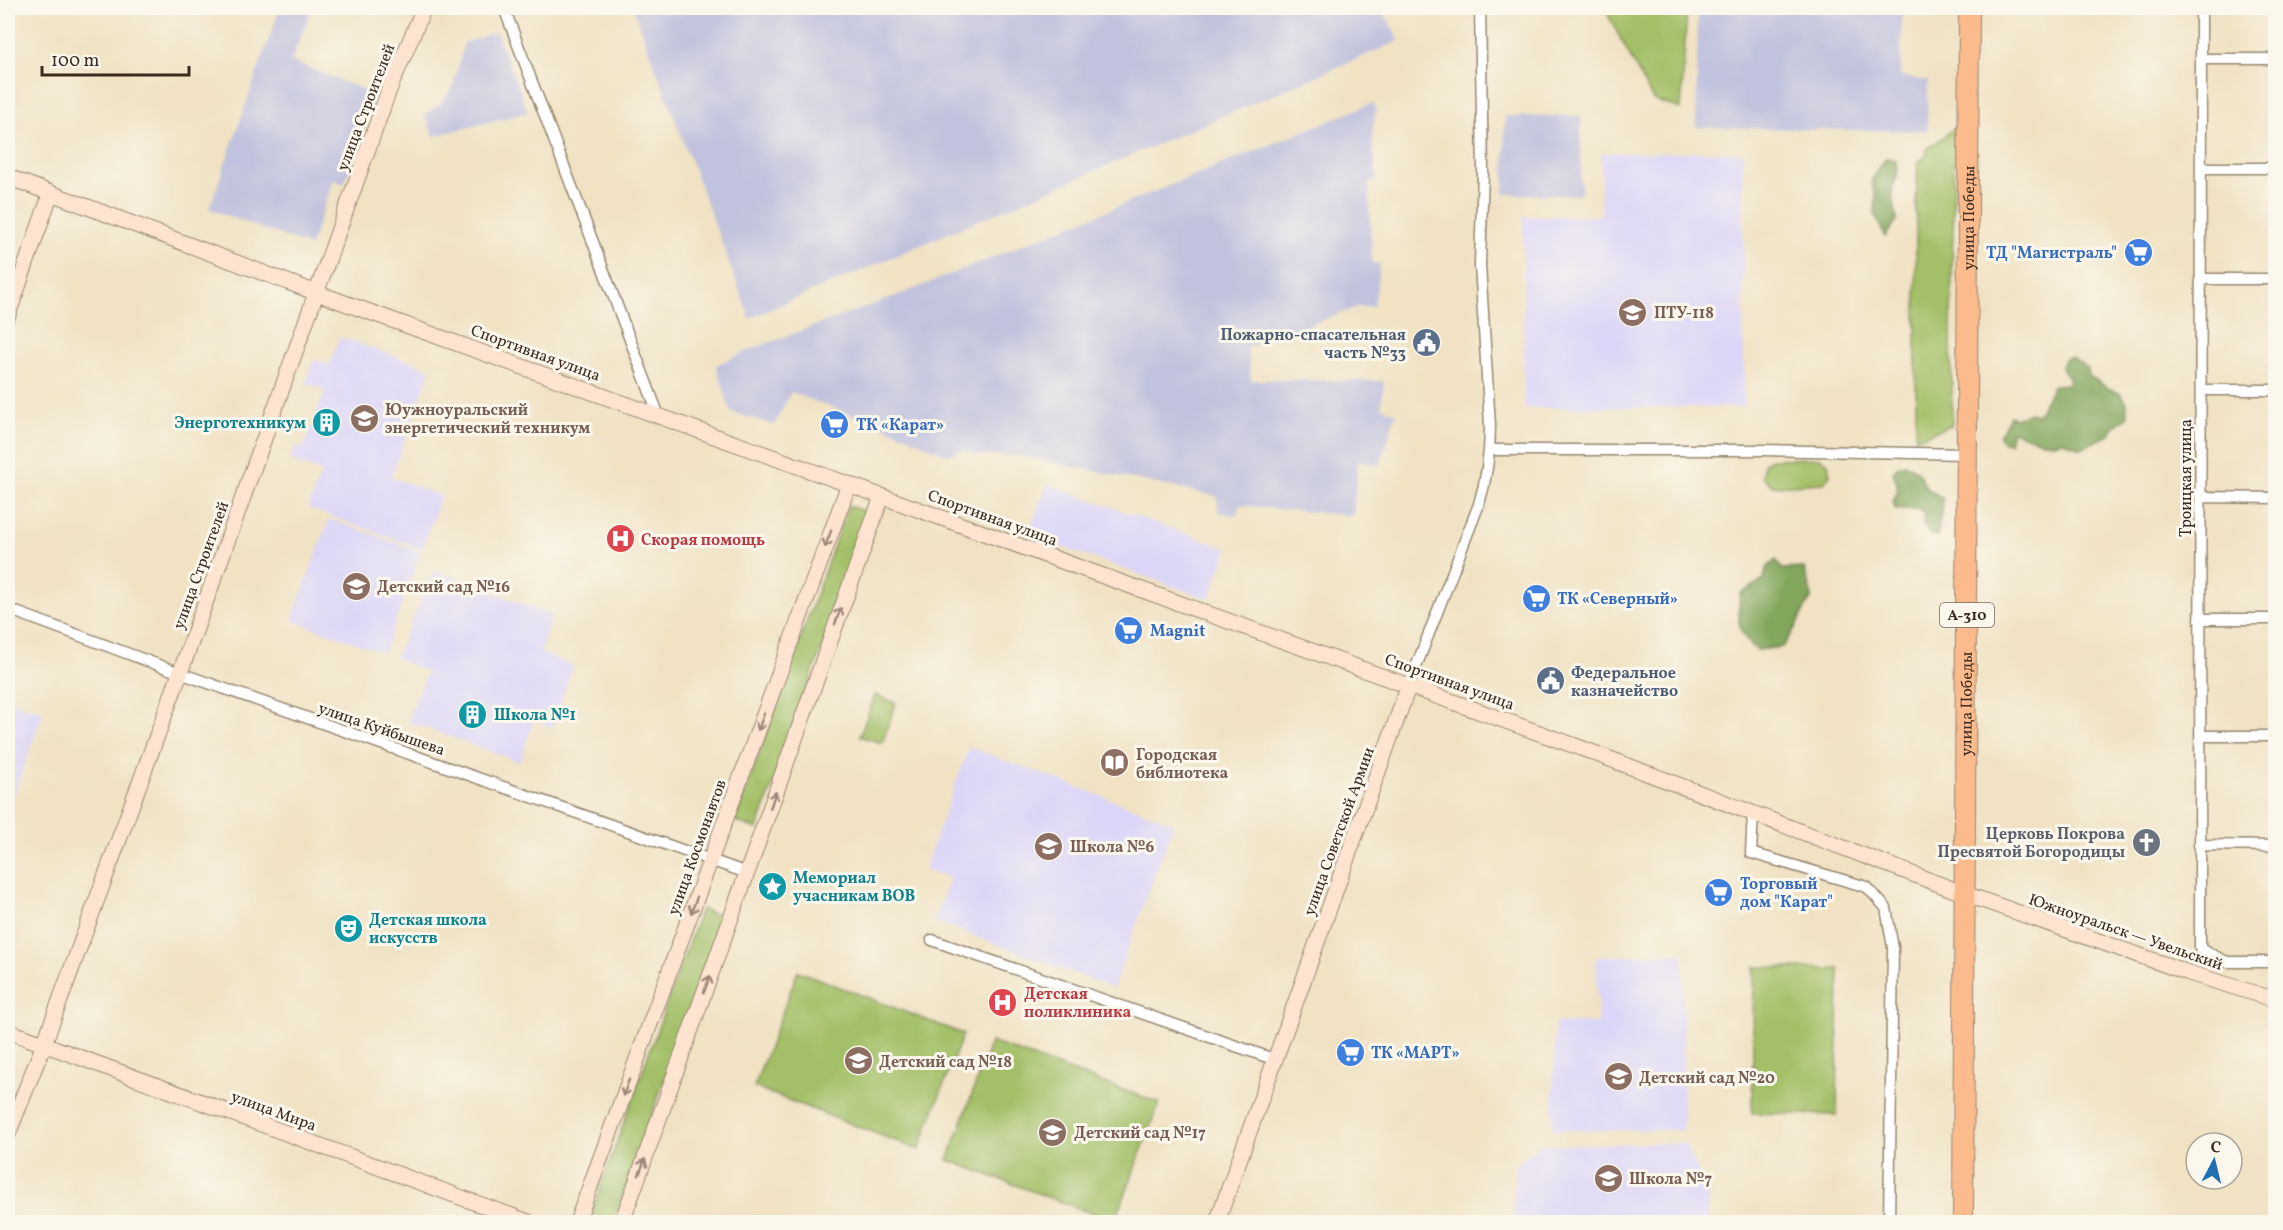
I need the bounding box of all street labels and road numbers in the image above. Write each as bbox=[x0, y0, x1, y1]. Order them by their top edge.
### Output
street label: улица Строителей bbox=[332, 41, 401, 175]
street label: улица Победы bbox=[1959, 166, 1981, 270]
street label: Спортивная улица bbox=[467, 320, 603, 388]
street label: Троицкая улица bbox=[2176, 419, 2198, 537]
street label: Спортивная улица bbox=[924, 485, 1060, 553]
street label: улица Строителей bbox=[169, 498, 235, 633]
road number: А-310 bbox=[1940, 603, 1994, 627]
street label: Спортивная улица bbox=[1381, 649, 1517, 717]
street label: улица Победы bbox=[1956, 652, 1979, 756]
street label: улица Куйбышева bbox=[315, 698, 448, 762]
street label: улица Советской Армии bbox=[1299, 744, 1381, 919]
street label: улица Космонавтов bbox=[663, 777, 733, 919]
street label: Южноуральск — Увельский bbox=[2025, 889, 2226, 977]
street label: улица Мира bbox=[227, 1086, 319, 1138]

